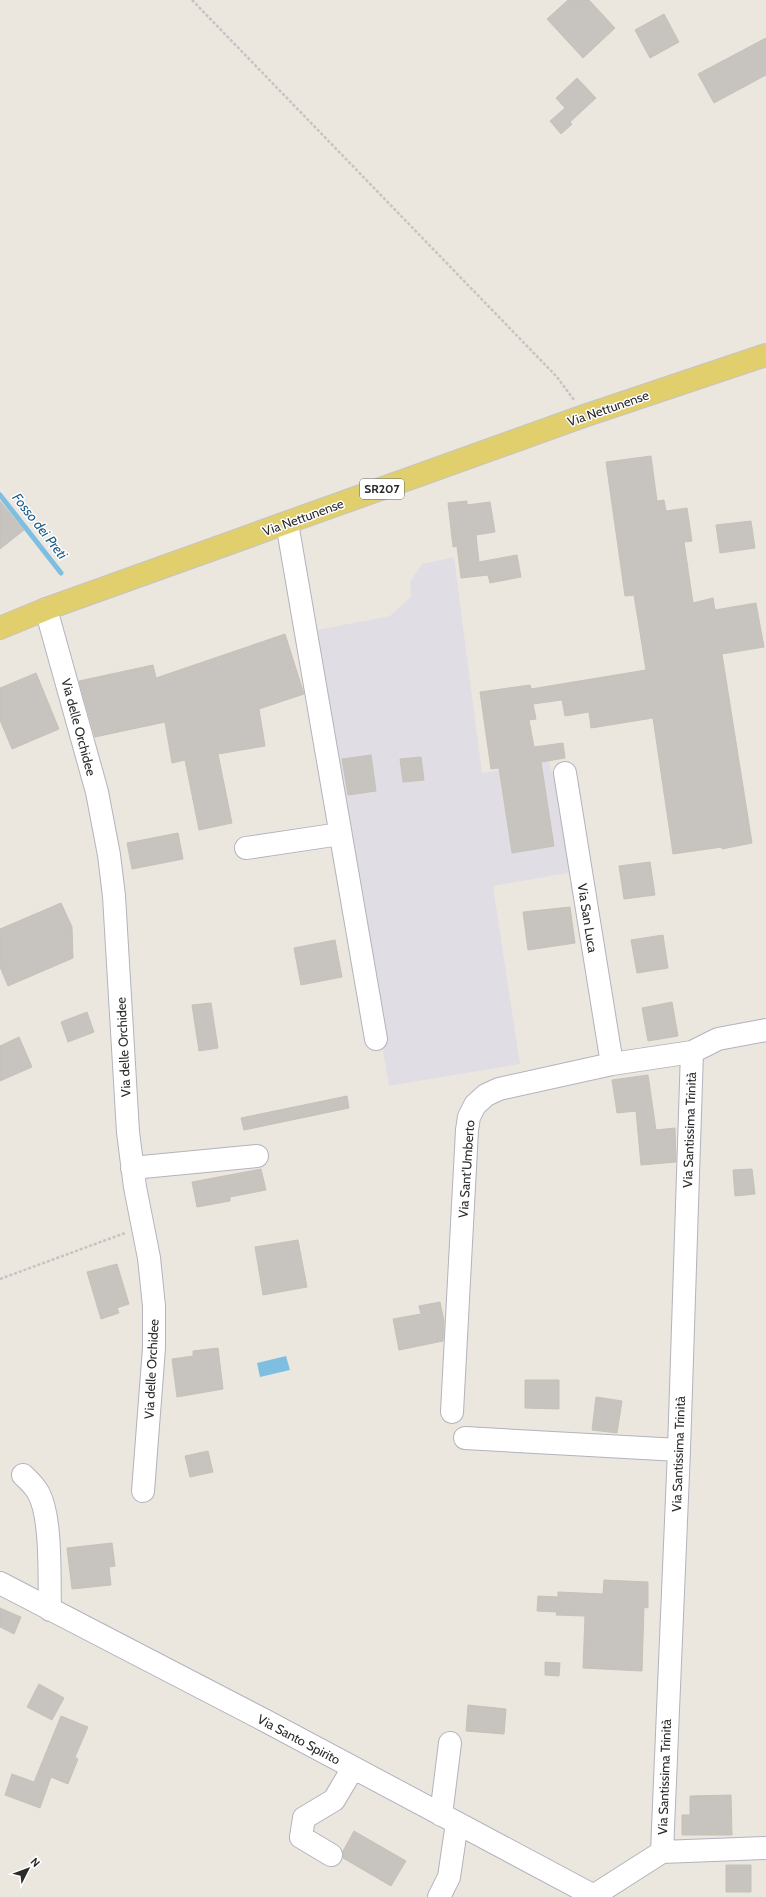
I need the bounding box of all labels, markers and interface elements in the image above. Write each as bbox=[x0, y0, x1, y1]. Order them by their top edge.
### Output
street label: Via Nettunense bbox=[565, 387, 651, 429]
road number: SR207 bbox=[360, 479, 404, 499]
water label: Fosso dei Preti bbox=[8, 489, 72, 564]
street label: Via Nettunense bbox=[260, 495, 346, 539]
street label: Via delle Orchidee bbox=[58, 677, 100, 778]
street label: Via San Luca bbox=[575, 882, 601, 954]
street label: Via delle Orchidee bbox=[112, 996, 134, 1097]
street label: Via Santissima Trinità bbox=[679, 1071, 699, 1188]
street label: Via Sant'Umberto bbox=[455, 1120, 477, 1218]
street label: Via delle Orchidee bbox=[140, 1318, 162, 1419]
street label: Via Santissima Trinità bbox=[668, 1395, 688, 1512]
street label: Via Santo Spirito bbox=[255, 1710, 343, 1768]
street label: Via Santissima Trinità bbox=[654, 1718, 674, 1835]
north arrow bbox=[8, 1849, 48, 1889]
text: N bbox=[28, 1855, 43, 1870]

